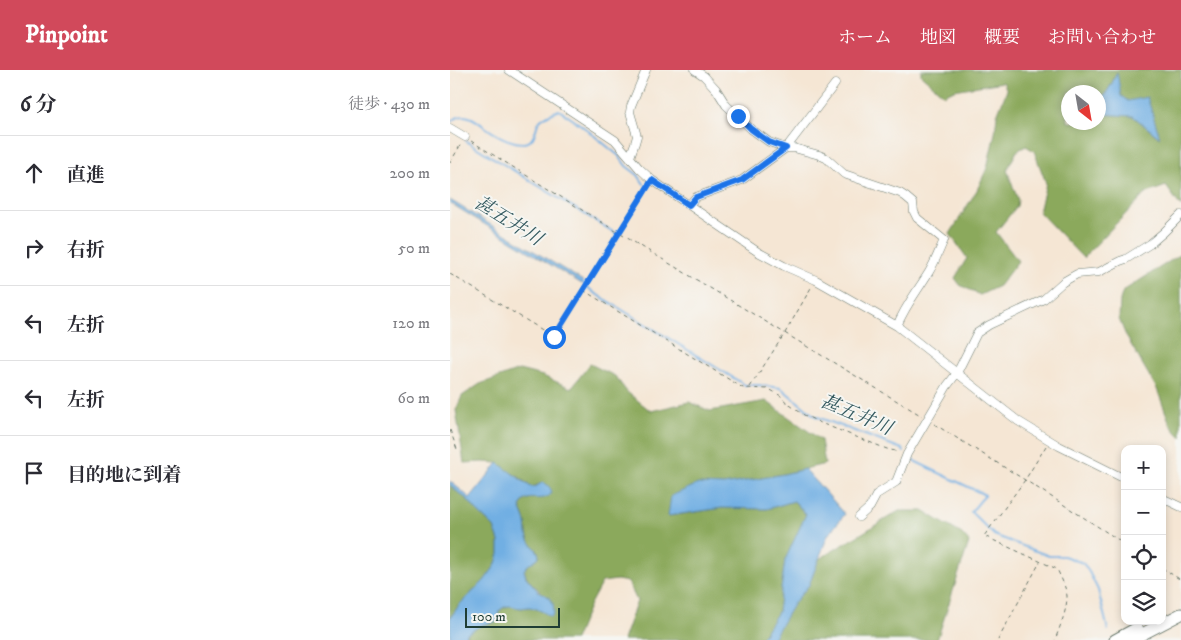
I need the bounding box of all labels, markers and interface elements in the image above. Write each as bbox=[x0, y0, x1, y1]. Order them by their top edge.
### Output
text: Pinpoint bbox=[25, 20, 108, 50]
text: ホーム bbox=[838, 27, 892, 49]
text: 地図 bbox=[920, 27, 956, 49]
text: 概要 bbox=[984, 27, 1020, 49]
text: お問い合わせ bbox=[1048, 27, 1156, 49]
north arrow bbox=[1061, 85, 1106, 130]
text: 6 分 bbox=[20, 92, 56, 118]
text: 徒歩 · 430 m bbox=[348, 94, 430, 114]
route end bbox=[727, 105, 750, 128]
icon: ahead bbox=[20, 159, 48, 187]
text: 200 m bbox=[389, 163, 430, 183]
text: 直進 bbox=[67, 164, 105, 187]
water label: 甚五井川 bbox=[470, 191, 548, 252]
icon: right bbox=[20, 234, 48, 262]
text: 50 m bbox=[398, 238, 430, 258]
text: 右折 bbox=[67, 239, 105, 262]
icon: left bbox=[20, 309, 48, 337]
text: 120 m bbox=[392, 313, 430, 333]
text: 左折 bbox=[67, 314, 105, 337]
route start bbox=[543, 326, 566, 349]
icon: left bbox=[20, 384, 48, 412]
text: 60 m bbox=[398, 388, 430, 408]
text: 左折 bbox=[67, 389, 105, 412]
water label: 甚五井川 bbox=[817, 390, 897, 441]
map controls bbox=[1121, 445, 1166, 625]
button: + bbox=[1121, 445, 1166, 490]
icon: arrive bbox=[20, 459, 48, 487]
text: 目的地に到着 bbox=[67, 464, 181, 487]
button: − bbox=[1121, 490, 1166, 535]
button: locate bbox=[1121, 535, 1166, 580]
button: layers bbox=[1121, 580, 1166, 625]
scale bar bbox=[465, 605, 560, 628]
text: 100 m bbox=[472, 608, 506, 626]

